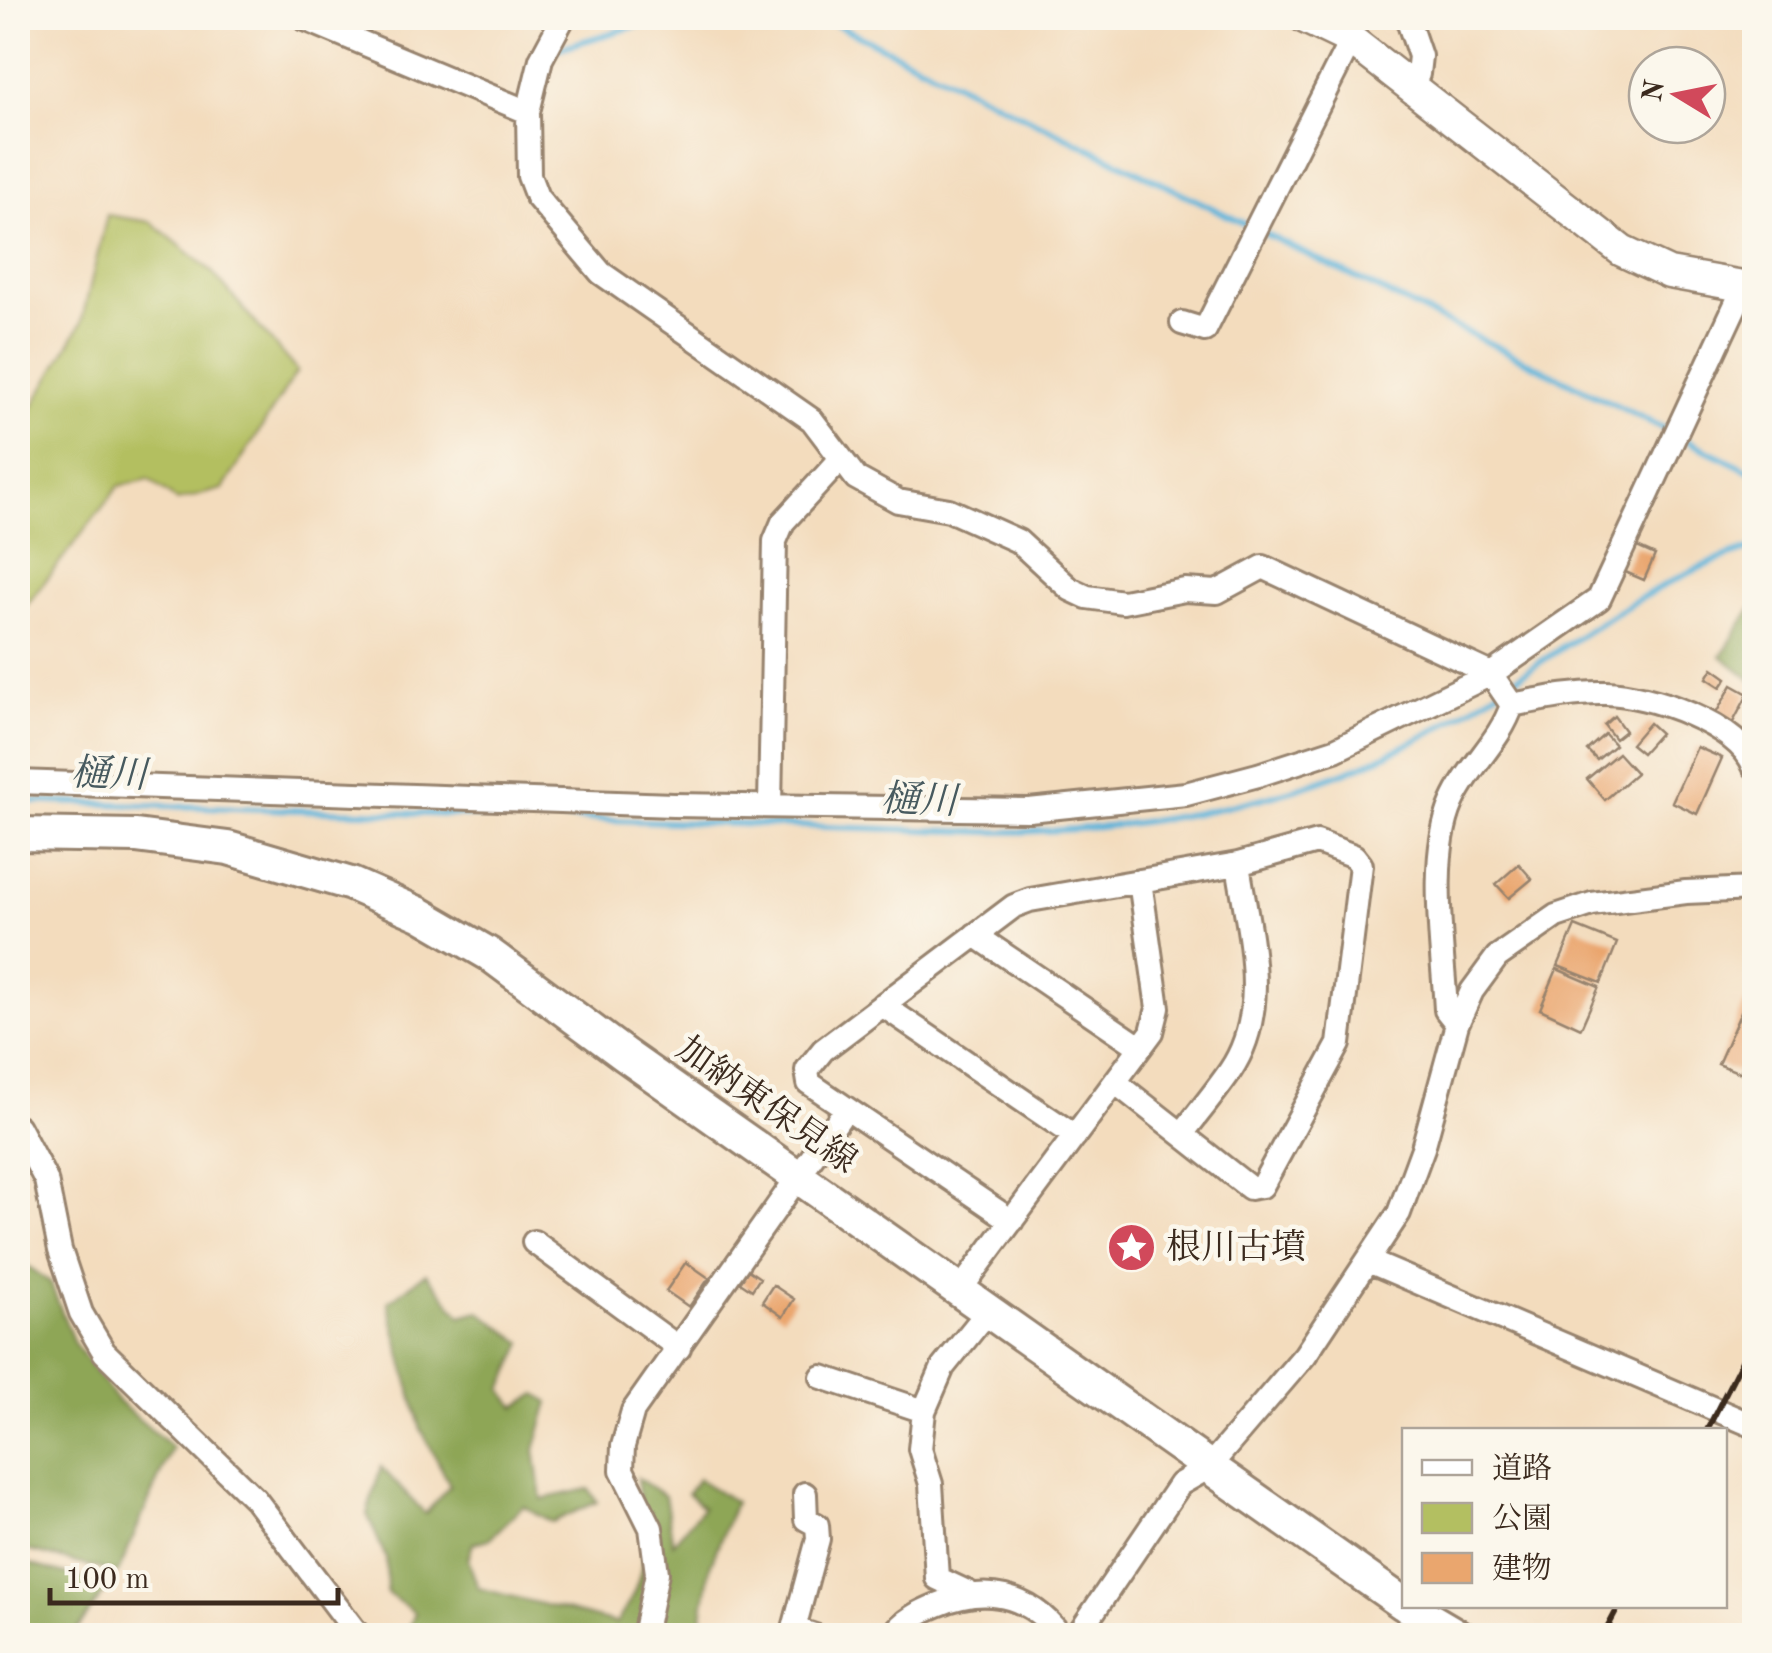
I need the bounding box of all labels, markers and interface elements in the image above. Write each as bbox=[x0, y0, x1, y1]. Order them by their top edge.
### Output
north arrow bbox=[1627, 45, 1727, 145]
text: N bbox=[1640, 78, 1671, 104]
water label: 樋川 bbox=[70, 753, 152, 796]
water label: 樋川 bbox=[880, 779, 962, 822]
street label: 加納東保見線 bbox=[670, 1029, 864, 1181]
place icon: 根川古墳 bbox=[1105, 1222, 1157, 1274]
place label: 根川古墳 bbox=[1166, 1228, 1306, 1266]
legend bbox=[1402, 1428, 1727, 1608]
text: 道路 bbox=[1492, 1452, 1552, 1485]
text: 公園 bbox=[1492, 1503, 1552, 1535]
scale bar bbox=[50, 1543, 338, 1605]
text: 建物 bbox=[1492, 1552, 1552, 1585]
text: 100 m bbox=[65, 1565, 149, 1595]

